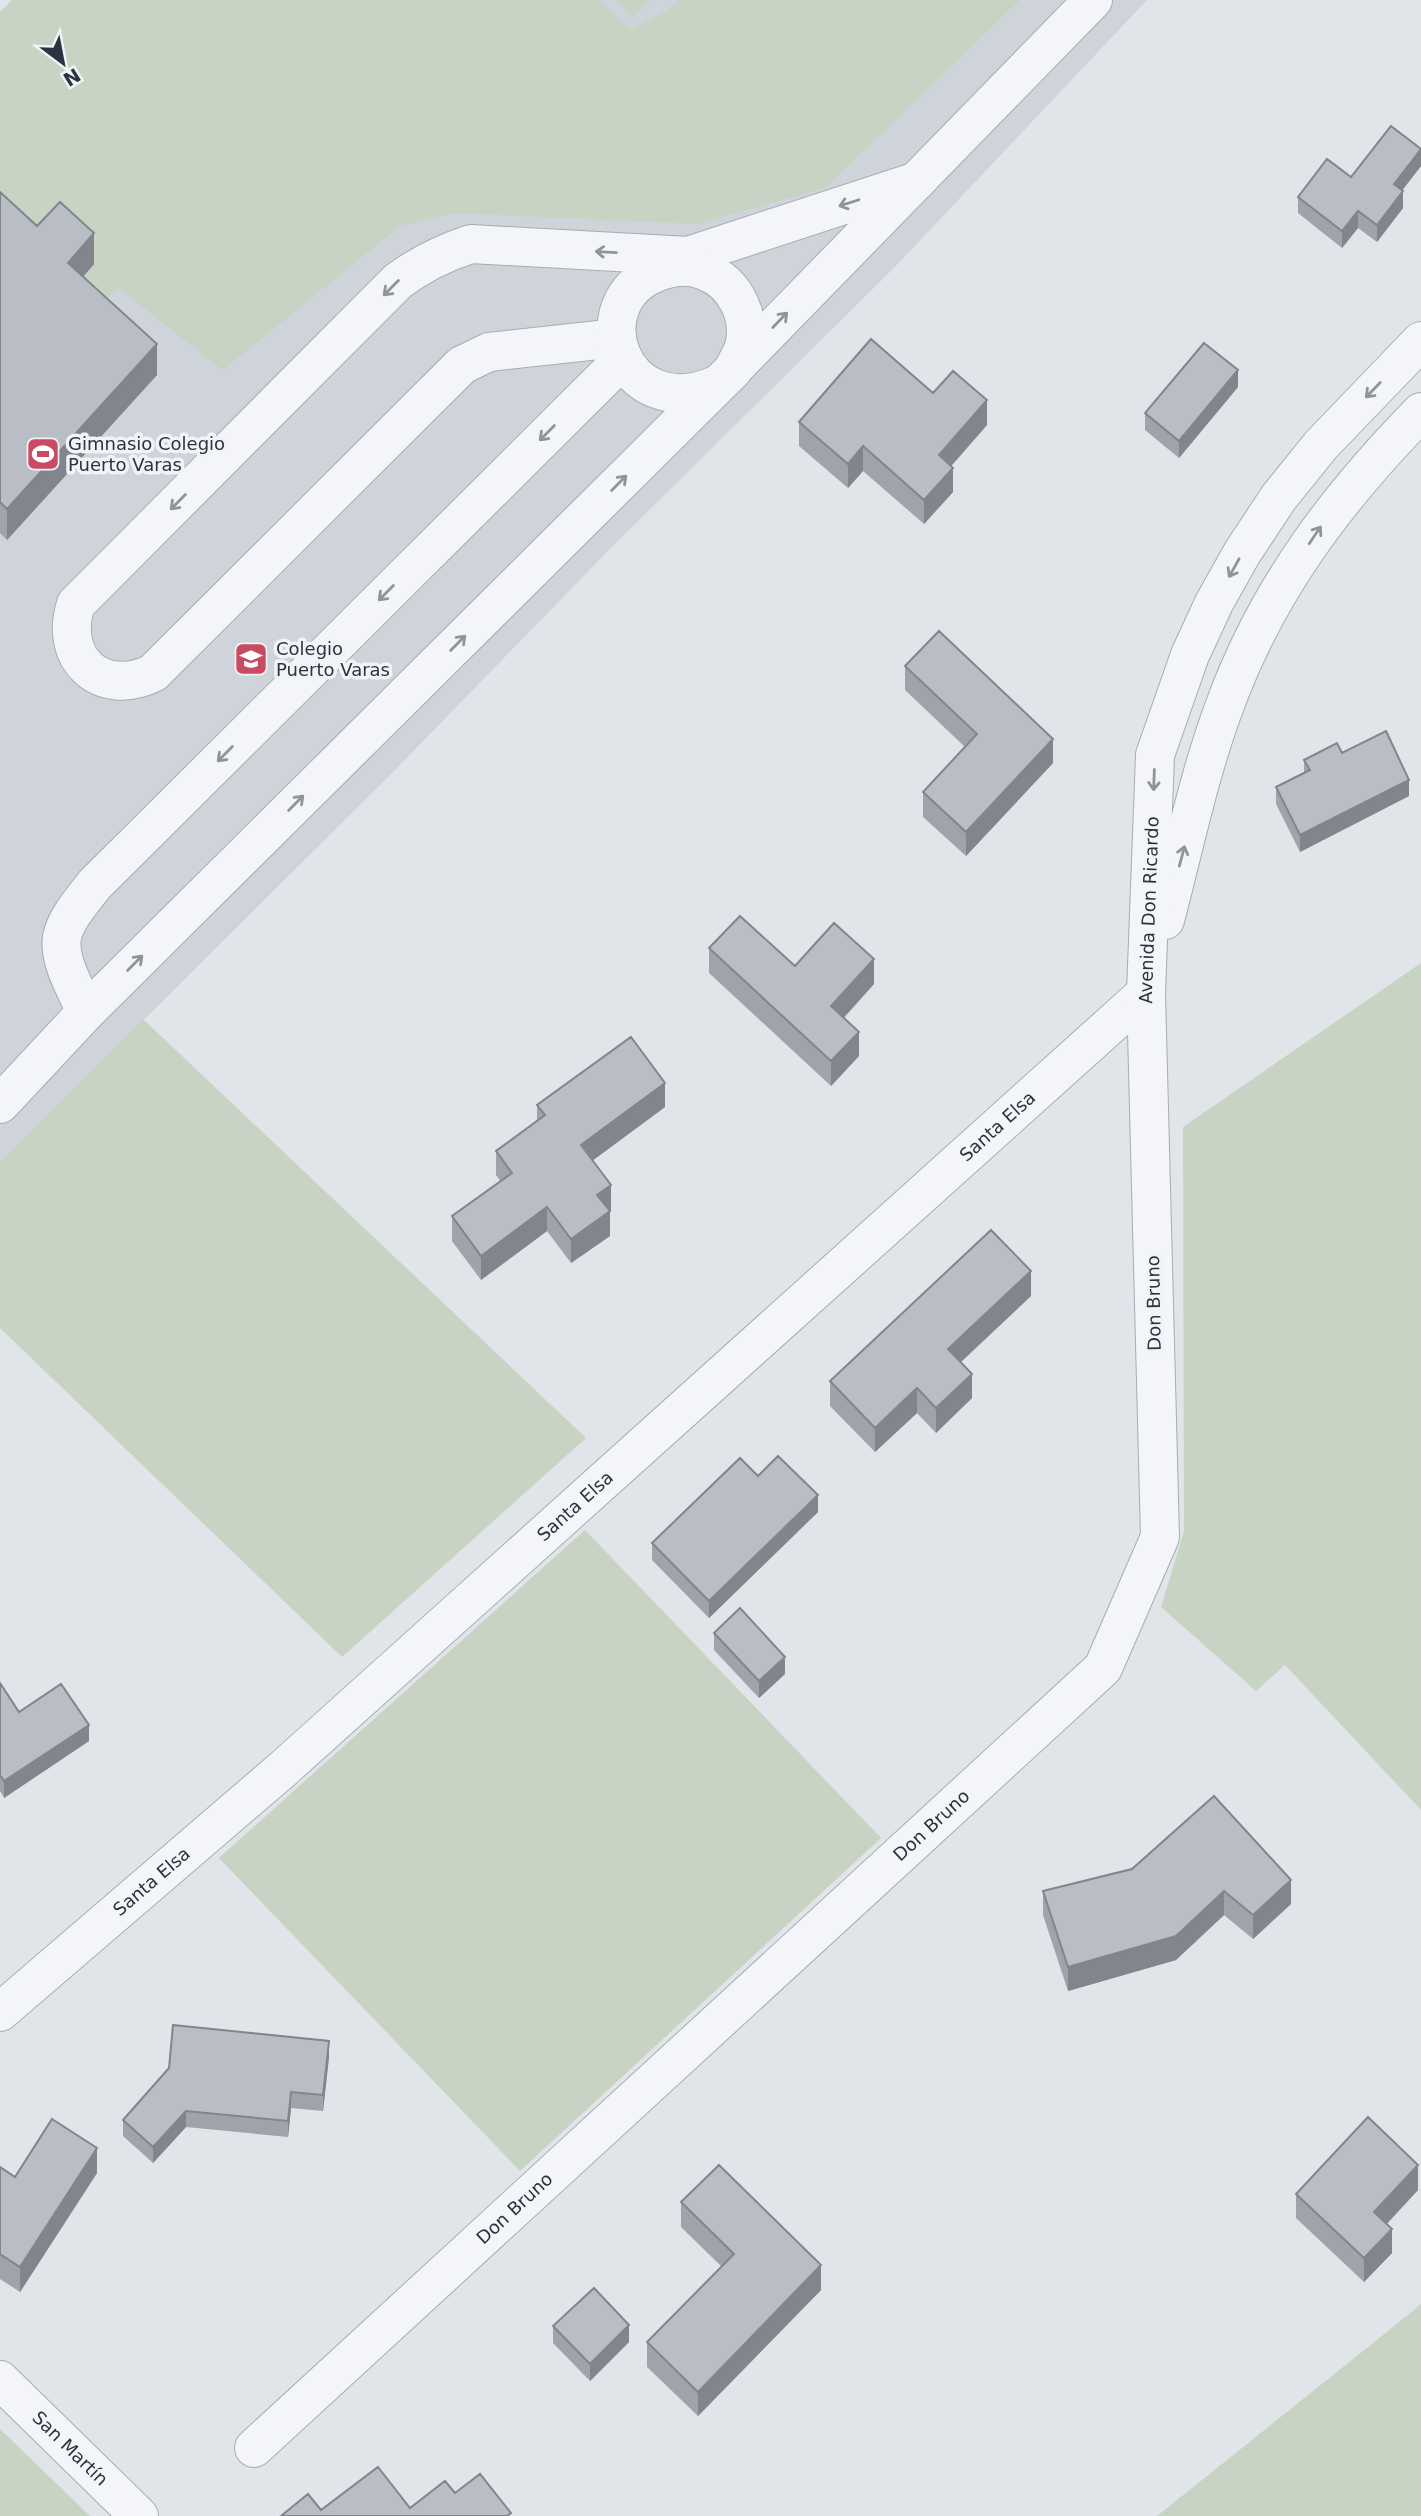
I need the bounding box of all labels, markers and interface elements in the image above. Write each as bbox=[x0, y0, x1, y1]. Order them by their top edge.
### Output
north arrow bbox=[28, 28, 98, 98]
text: N bbox=[59, 64, 85, 91]
one-way arrow bbox=[838, 197, 860, 210]
one-way arrow bbox=[594, 245, 617, 258]
one-way arrow bbox=[382, 280, 399, 297]
one-way arrow bbox=[771, 312, 788, 329]
one-way arrow bbox=[1365, 381, 1382, 398]
one-way arrow bbox=[539, 424, 556, 441]
place label: Gimnasio Colegio Puerto Varas bbox=[68, 433, 225, 475]
sports icon: Gimnasio Colegio Puerto Varas bbox=[24, 435, 62, 473]
one-way arrow bbox=[611, 474, 628, 491]
one-way arrow bbox=[170, 493, 187, 510]
one-way arrow bbox=[1308, 525, 1322, 545]
one-way arrow bbox=[1227, 558, 1241, 578]
one-way arrow bbox=[378, 585, 395, 602]
one-way arrow bbox=[449, 635, 466, 652]
place label: Colegio Puerto Varas bbox=[276, 638, 390, 680]
school or university icon: Colegio Puerto Varas bbox=[232, 640, 270, 678]
one-way arrow bbox=[217, 745, 234, 762]
one-way arrow bbox=[1148, 768, 1161, 791]
one-way arrow bbox=[288, 795, 305, 812]
street label: Avenida Don Ricardo bbox=[1135, 816, 1163, 1004]
one-way arrow bbox=[1176, 845, 1189, 867]
one-way arrow bbox=[126, 955, 143, 972]
street label: Santa Elsa bbox=[955, 1087, 1039, 1165]
street label: Don Bruno bbox=[1142, 1255, 1165, 1351]
street label: Santa Elsa bbox=[533, 1466, 617, 1545]
street label: Don Bruno bbox=[889, 1785, 973, 1865]
street label: Santa Elsa bbox=[109, 1843, 194, 1920]
street label: Don Bruno bbox=[472, 2168, 557, 2248]
street label: San Martín bbox=[28, 2407, 112, 2490]

